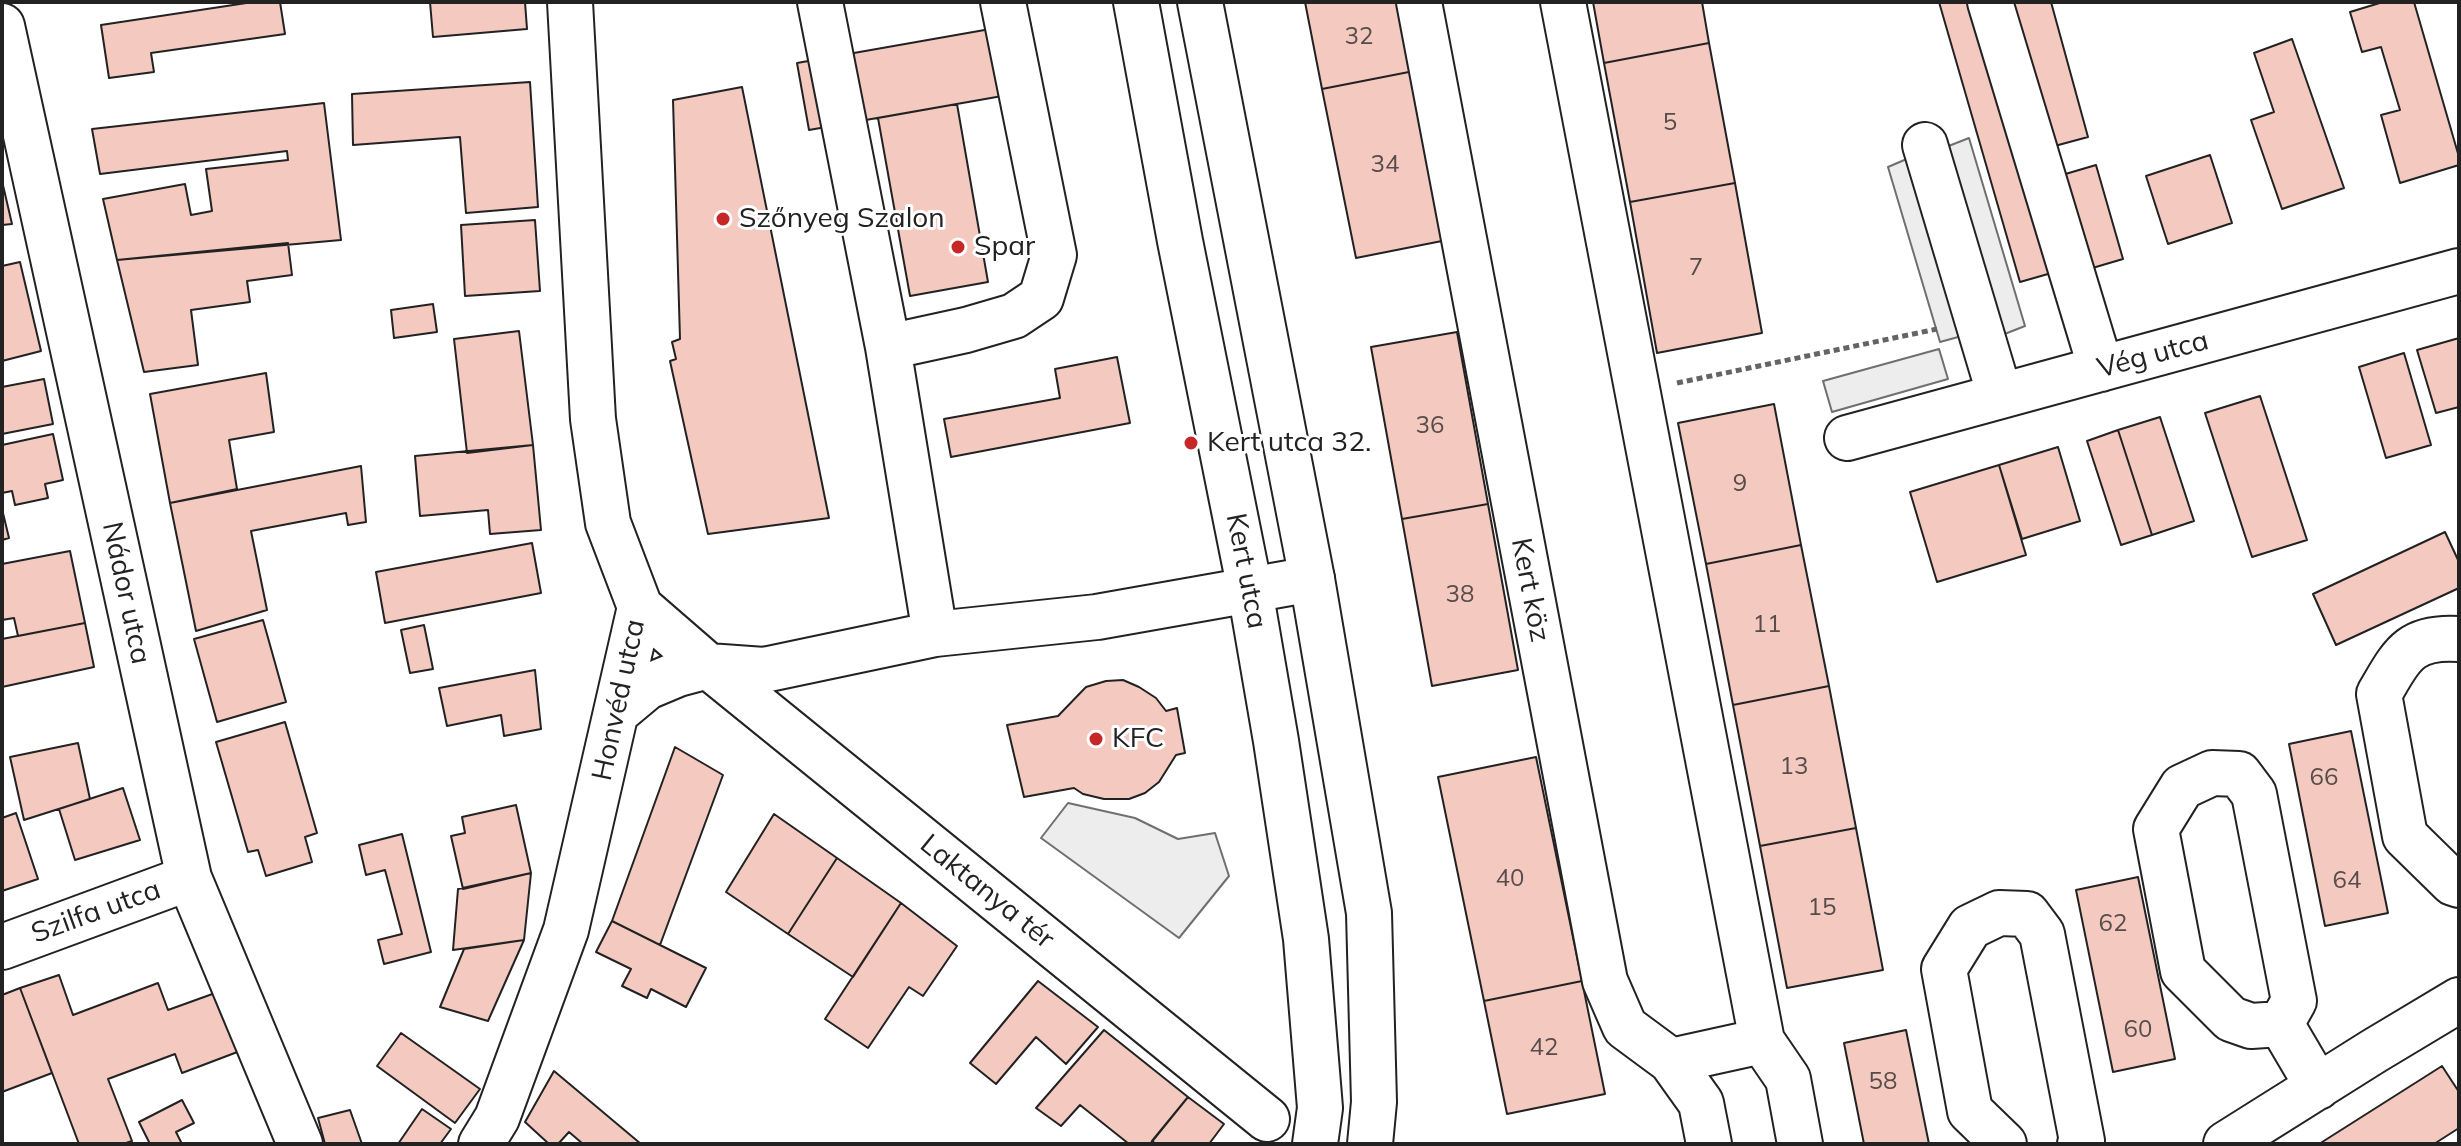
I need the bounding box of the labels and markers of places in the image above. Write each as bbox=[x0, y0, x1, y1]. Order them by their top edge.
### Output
place label: Szőnyeg Szalon bbox=[739, 202, 945, 236]
marker: Szőnyeg Szalon bbox=[714, 210, 732, 228]
place label: Spar bbox=[974, 230, 1035, 264]
marker: Spar bbox=[949, 238, 967, 256]
place label: Kert utca 32. bbox=[1207, 426, 1371, 460]
marker: Kert utca 32. bbox=[1182, 434, 1200, 452]
place label: KFC bbox=[1112, 722, 1164, 756]
marker: KFC bbox=[1087, 730, 1105, 748]

